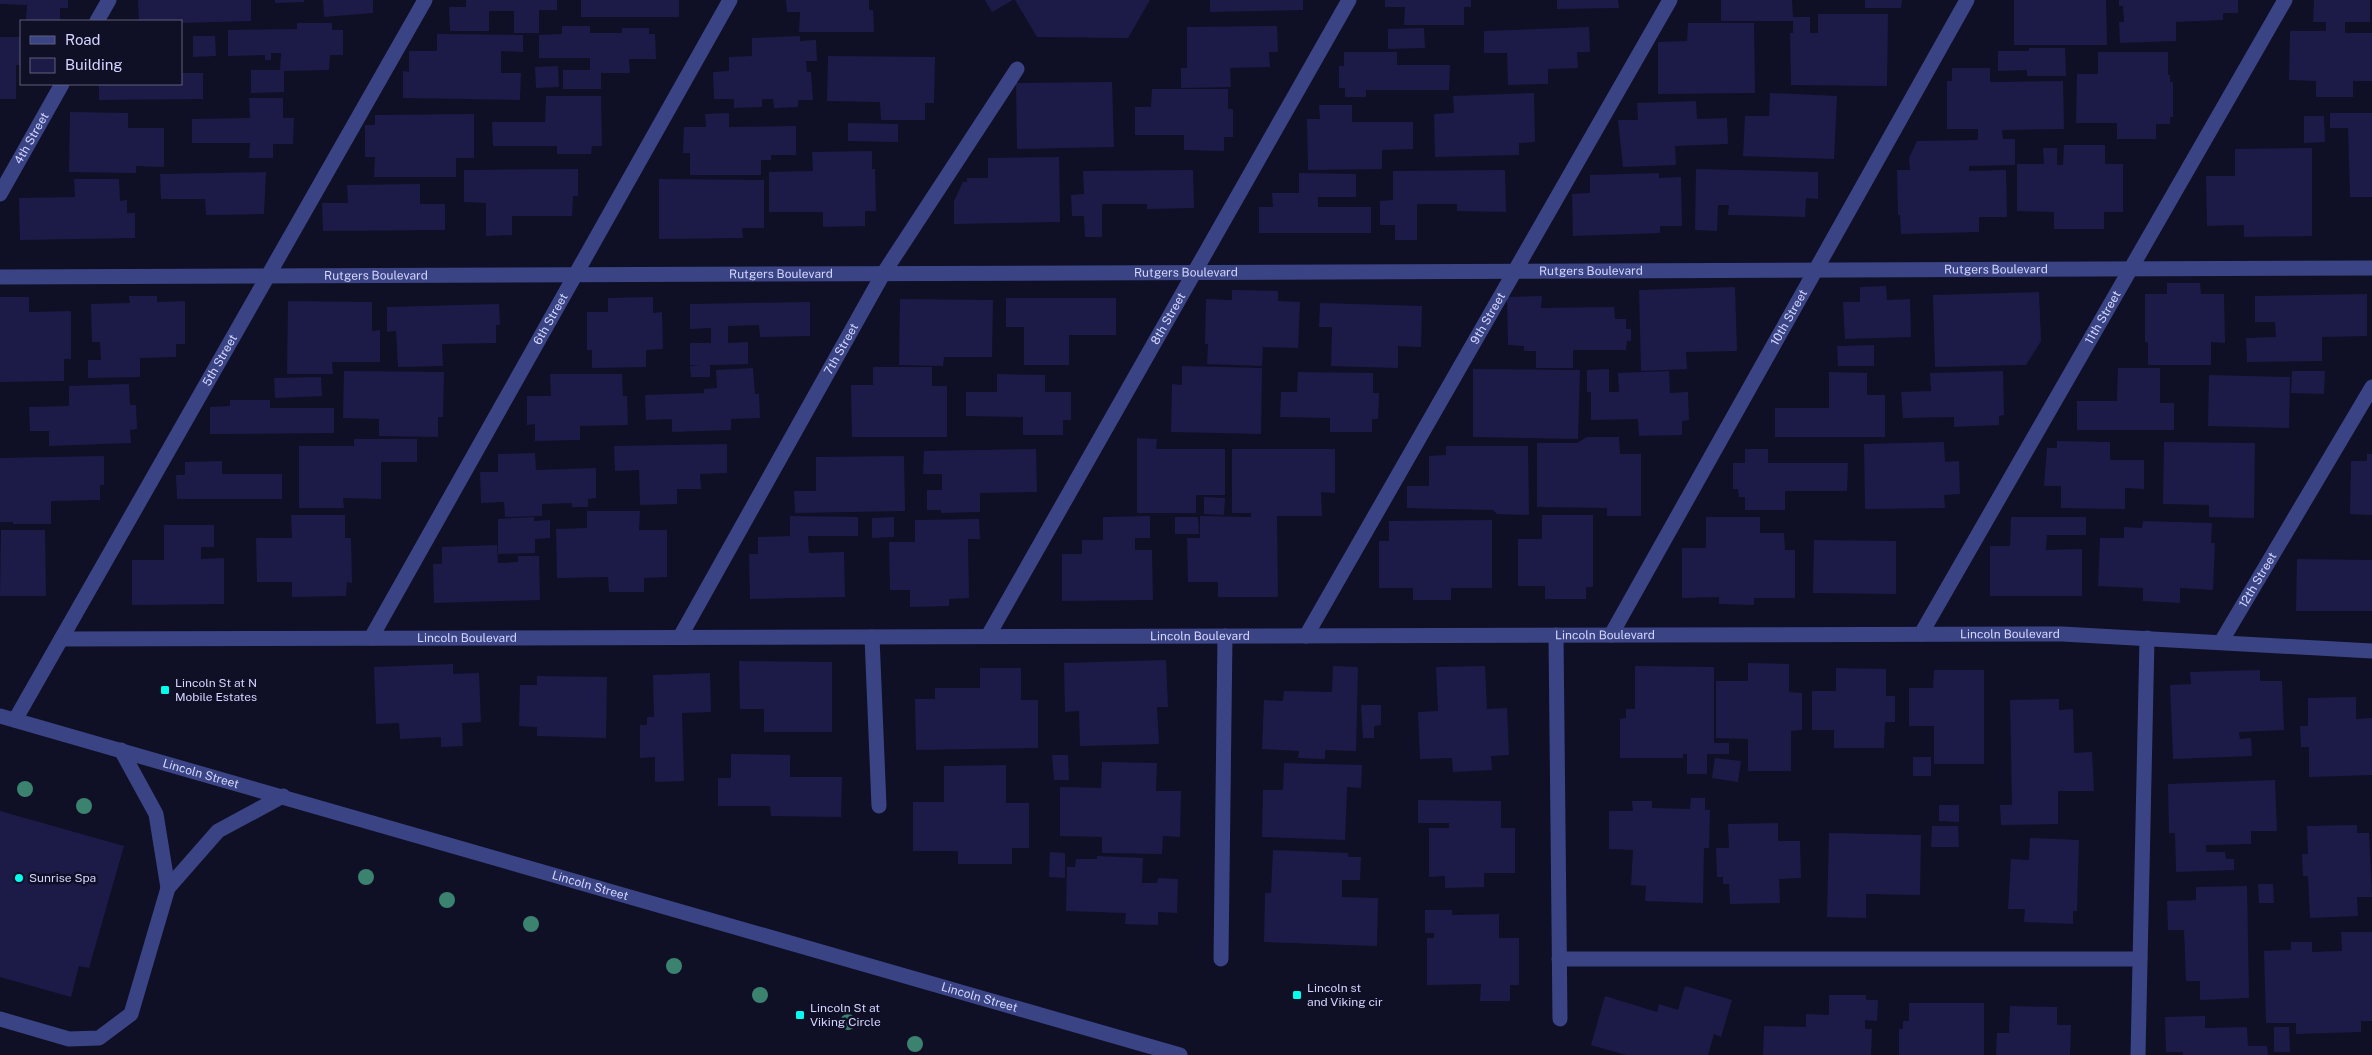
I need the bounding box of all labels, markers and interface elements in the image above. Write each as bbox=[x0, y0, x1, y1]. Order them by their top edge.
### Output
legend bbox=[20, 20, 182, 85]
text: Road bbox=[65, 31, 101, 48]
text: Building bbox=[65, 56, 123, 73]
street label: 4th Street bbox=[11, 110, 52, 167]
street label: Rutgers Boulevard bbox=[1944, 262, 2048, 277]
street label: Rutgers Boulevard bbox=[1539, 264, 1643, 278]
street label: Rutgers Boulevard bbox=[1134, 265, 1238, 280]
street label: Rutgers Boulevard bbox=[729, 267, 833, 281]
street label: Rutgers Boulevard bbox=[324, 268, 428, 283]
street label: 10th Street bbox=[1768, 287, 1810, 348]
street label: 11th Street bbox=[2082, 288, 2124, 347]
street label: 6th Street bbox=[530, 290, 571, 347]
street label: 8th Street bbox=[1148, 290, 1189, 347]
street label: 9th Street bbox=[1468, 290, 1508, 347]
street label: 7th Street bbox=[821, 320, 861, 377]
street label: 5th Street bbox=[200, 332, 240, 389]
street label: 12th Street bbox=[2236, 550, 2280, 610]
street label: Lincoln Boulevard bbox=[1960, 627, 2060, 641]
street label: Lincoln Boulevard bbox=[1555, 628, 1655, 642]
street label: Lincoln Boulevard bbox=[1150, 629, 1250, 643]
street label: Lincoln Boulevard bbox=[417, 631, 517, 645]
place label: Lincoln St at N Mobile Estates bbox=[175, 676, 257, 704]
marker: Lincoln St at N Mobile Estates bbox=[159, 684, 171, 696]
street label: Lincoln Street bbox=[161, 756, 241, 791]
street label: Lincoln Street bbox=[550, 868, 630, 903]
place label: Sunrise Spa bbox=[29, 871, 96, 885]
marker: Sunrise Spa bbox=[13, 872, 25, 884]
street label: Lincoln Street bbox=[940, 980, 1019, 1015]
place label: Lincoln st and Viking cir bbox=[1307, 981, 1383, 1009]
marker: Lincoln st and Viking cir bbox=[1291, 989, 1303, 1001]
place label: Lincoln St at Viking Circle bbox=[810, 1001, 881, 1029]
marker: Lincoln St at Viking Circle bbox=[794, 1009, 806, 1021]

